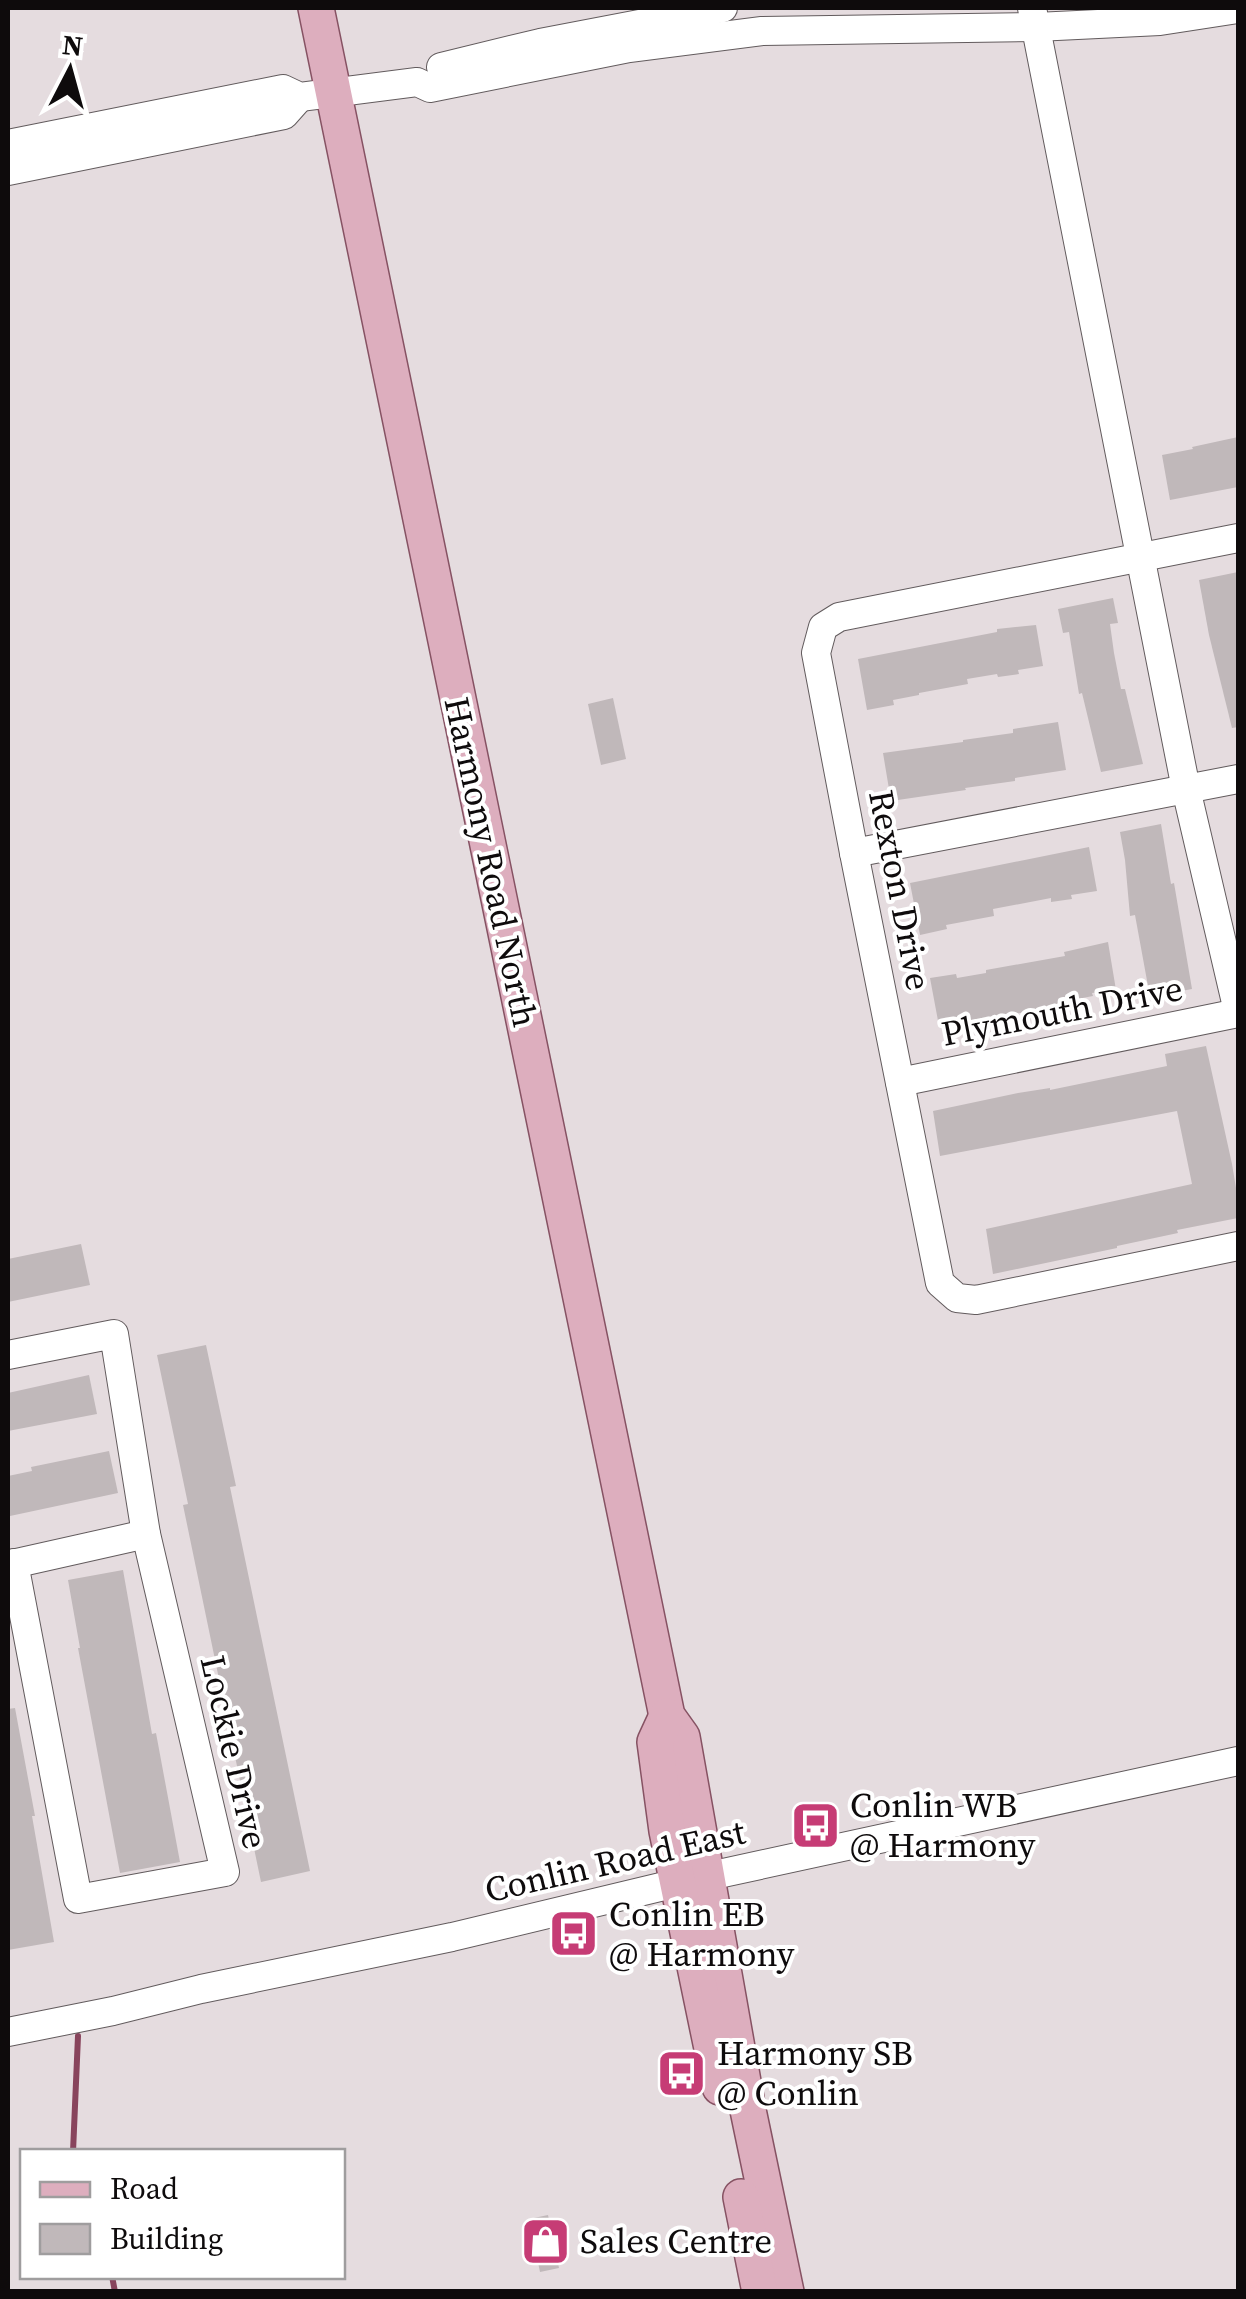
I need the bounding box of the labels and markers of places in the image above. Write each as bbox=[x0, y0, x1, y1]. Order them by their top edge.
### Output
place label: Conlin WB @ Harmony bbox=[850, 1781, 1036, 1869]
bus stop icon: Conlin WB @ Harmony bbox=[789, 1799, 841, 1851]
place label: Conlin EB @ Harmony bbox=[609, 1890, 795, 1978]
bus stop icon: Conlin EB @ Harmony bbox=[548, 1908, 600, 1960]
place label: Harmony SB @ Conlin bbox=[717, 2029, 913, 2117]
bus stop icon: Harmony SB @ Conlin bbox=[656, 2047, 708, 2099]
shop icon: Sales Centre bbox=[519, 2215, 571, 2267]
place label: Sales Centre bbox=[580, 2217, 772, 2265]

